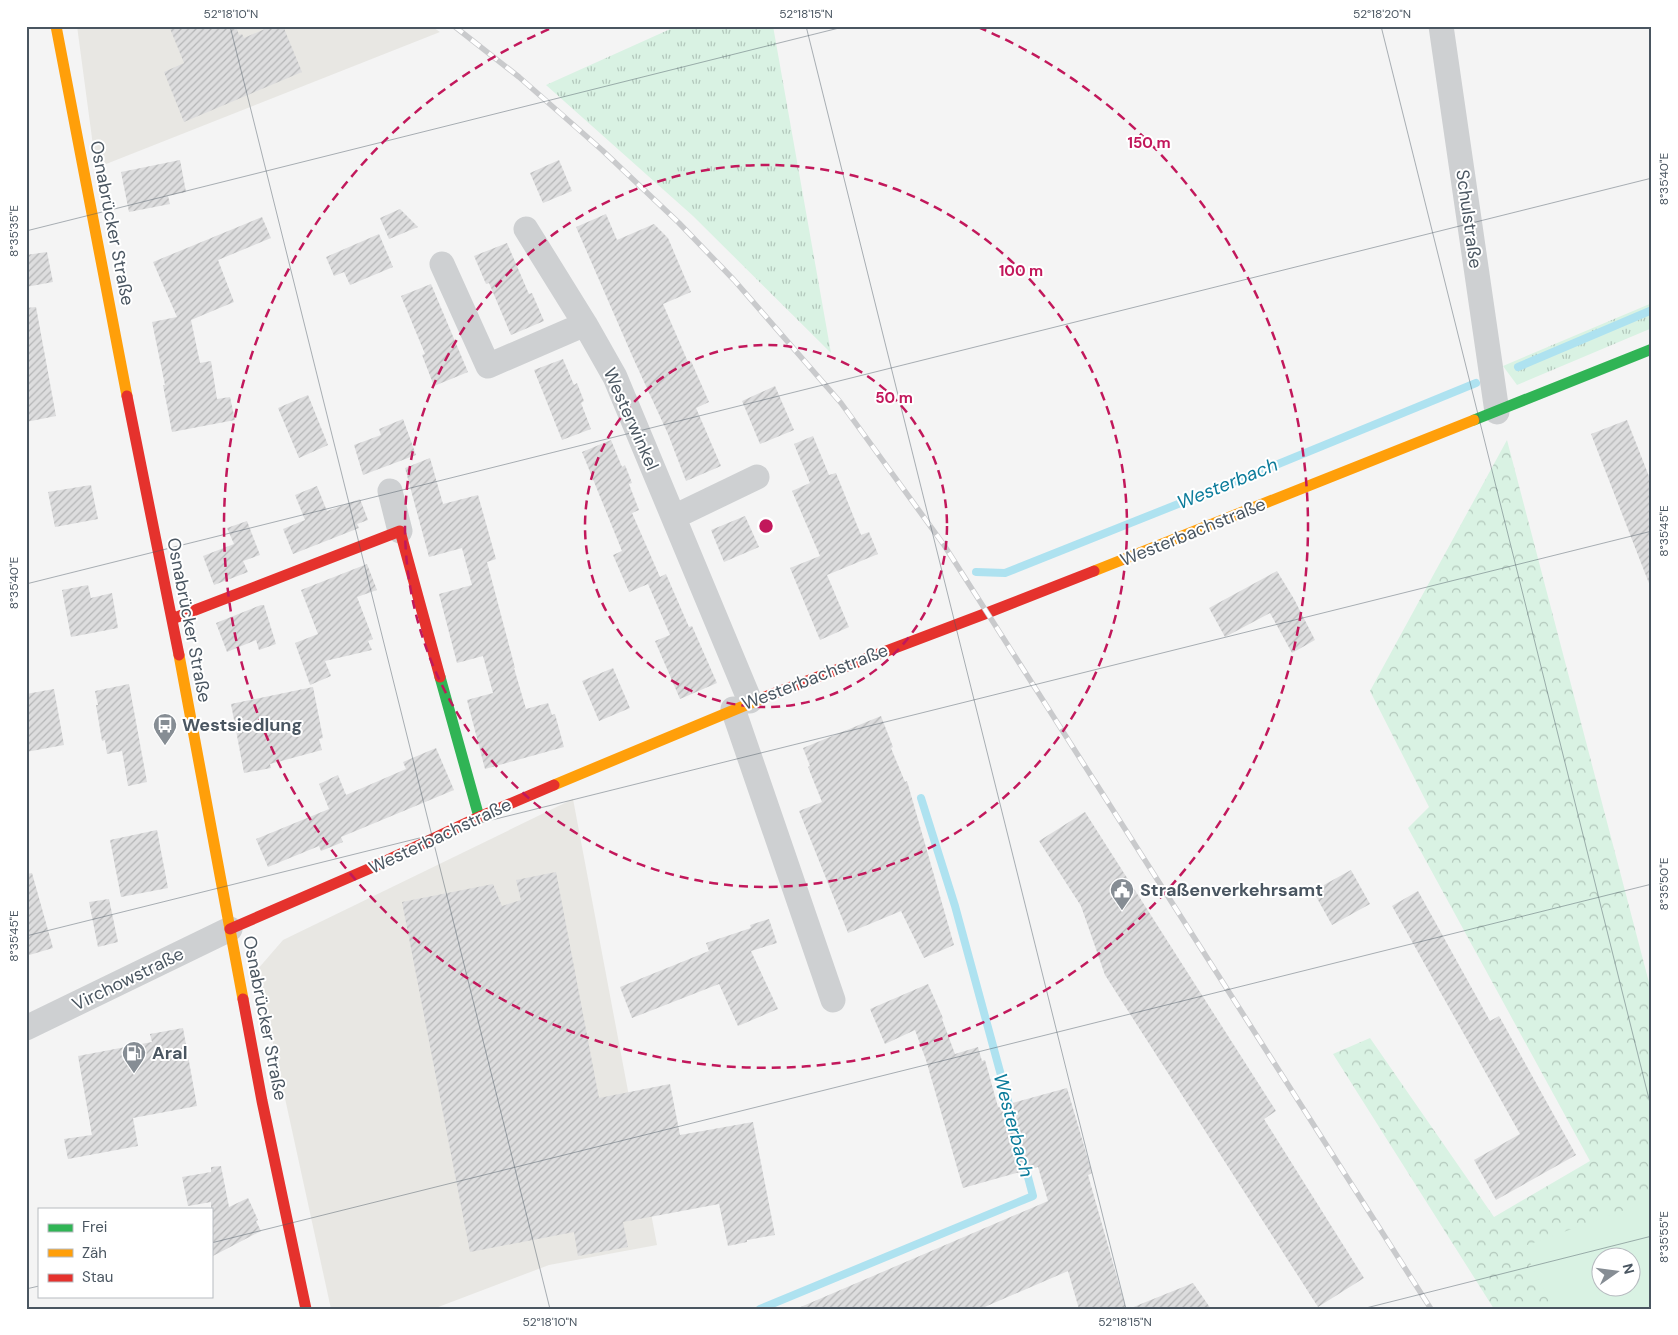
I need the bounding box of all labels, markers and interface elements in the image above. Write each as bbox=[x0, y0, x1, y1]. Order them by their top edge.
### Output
text: 52°18'10"N bbox=[204, 6, 258, 22]
text: 52°18'15"N bbox=[779, 6, 833, 22]
text: 52°18'20"N bbox=[1353, 6, 1411, 22]
text: 150 m bbox=[1128, 133, 1171, 153]
street label: Osnabrücker Straße bbox=[84, 138, 140, 308]
text: 8°35'40"E bbox=[1656, 152, 1672, 205]
street label: Schulstraße bbox=[1450, 168, 1488, 270]
text: 8°35'35"E bbox=[6, 205, 22, 257]
text: 100 m bbox=[999, 261, 1043, 281]
street label: Westerwinkel bbox=[598, 364, 664, 474]
text: 50 m bbox=[875, 388, 913, 408]
water label: Westerbach bbox=[1173, 452, 1281, 515]
street label: Westerbachstraße bbox=[1117, 492, 1269, 572]
text: 8°35'45"E bbox=[1656, 505, 1672, 557]
centre of rings bbox=[757, 517, 775, 535]
street label: Osnabrücker Straße bbox=[161, 535, 217, 705]
text: 8°35'40"E bbox=[6, 556, 22, 609]
street label: Westerbachstraße bbox=[738, 638, 892, 716]
bus stop icon: Westsiedlung bbox=[152, 712, 178, 746]
place label: Westsiedlung bbox=[182, 713, 302, 737]
street label: Westerbachstraße bbox=[365, 792, 515, 880]
text: 8°35'50"E bbox=[1656, 857, 1672, 910]
public building icon: Straßenverkehrsamt bbox=[1109, 877, 1135, 911]
place label: Straßenverkehrsamt bbox=[1140, 878, 1323, 902]
text: 8°35'45"E bbox=[6, 910, 22, 962]
street label: Osnabrücker Straße bbox=[237, 933, 293, 1103]
street label: Virchowstraße bbox=[68, 942, 188, 1016]
fuel station icon: Aral bbox=[121, 1040, 147, 1074]
place label: Aral bbox=[152, 1041, 187, 1065]
water label: Westerbach bbox=[988, 1070, 1039, 1180]
legend bbox=[38, 1208, 212, 1298]
text: 8°35'55"E bbox=[1656, 1211, 1672, 1263]
text: Frei bbox=[82, 1217, 107, 1237]
text: Zäh bbox=[82, 1243, 107, 1263]
north arrow bbox=[1590, 1248, 1640, 1298]
text: N bbox=[1619, 1262, 1639, 1276]
text: Stau bbox=[82, 1267, 113, 1287]
text: 52°18'10"N bbox=[523, 1314, 577, 1330]
text: 52°18'15"N bbox=[1098, 1314, 1152, 1330]

